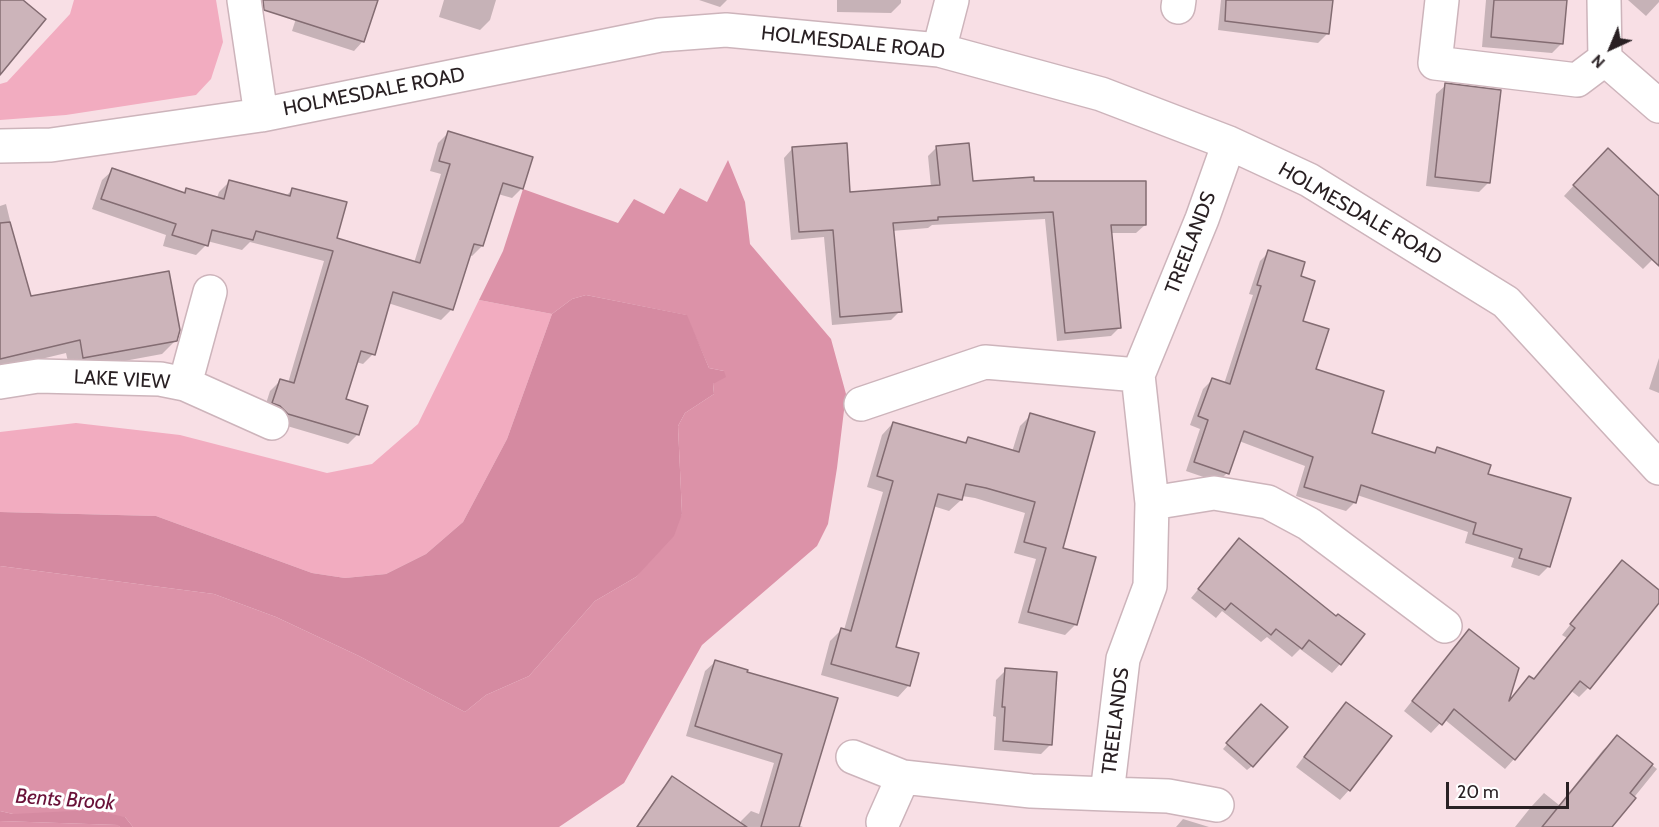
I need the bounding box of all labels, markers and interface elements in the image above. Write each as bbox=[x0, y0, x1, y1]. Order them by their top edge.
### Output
north arrow bbox=[1581, 18, 1641, 78]
street label: HOLMESDALE ROAD bbox=[760, 21, 946, 65]
text: N bbox=[1587, 51, 1609, 72]
street label: HOLMESDALE ROAD bbox=[281, 63, 467, 121]
street label: HOLMESDALE ROAD bbox=[1274, 157, 1446, 271]
street label: TREELANDS bbox=[1161, 189, 1221, 297]
street label: LAKE VIEW bbox=[73, 365, 171, 395]
street label: TREELANDS bbox=[1098, 666, 1134, 776]
scale bar bbox=[1449, 770, 1572, 808]
text: 20 m bbox=[1457, 781, 1499, 803]
water label: Bents Brook bbox=[14, 784, 116, 816]

